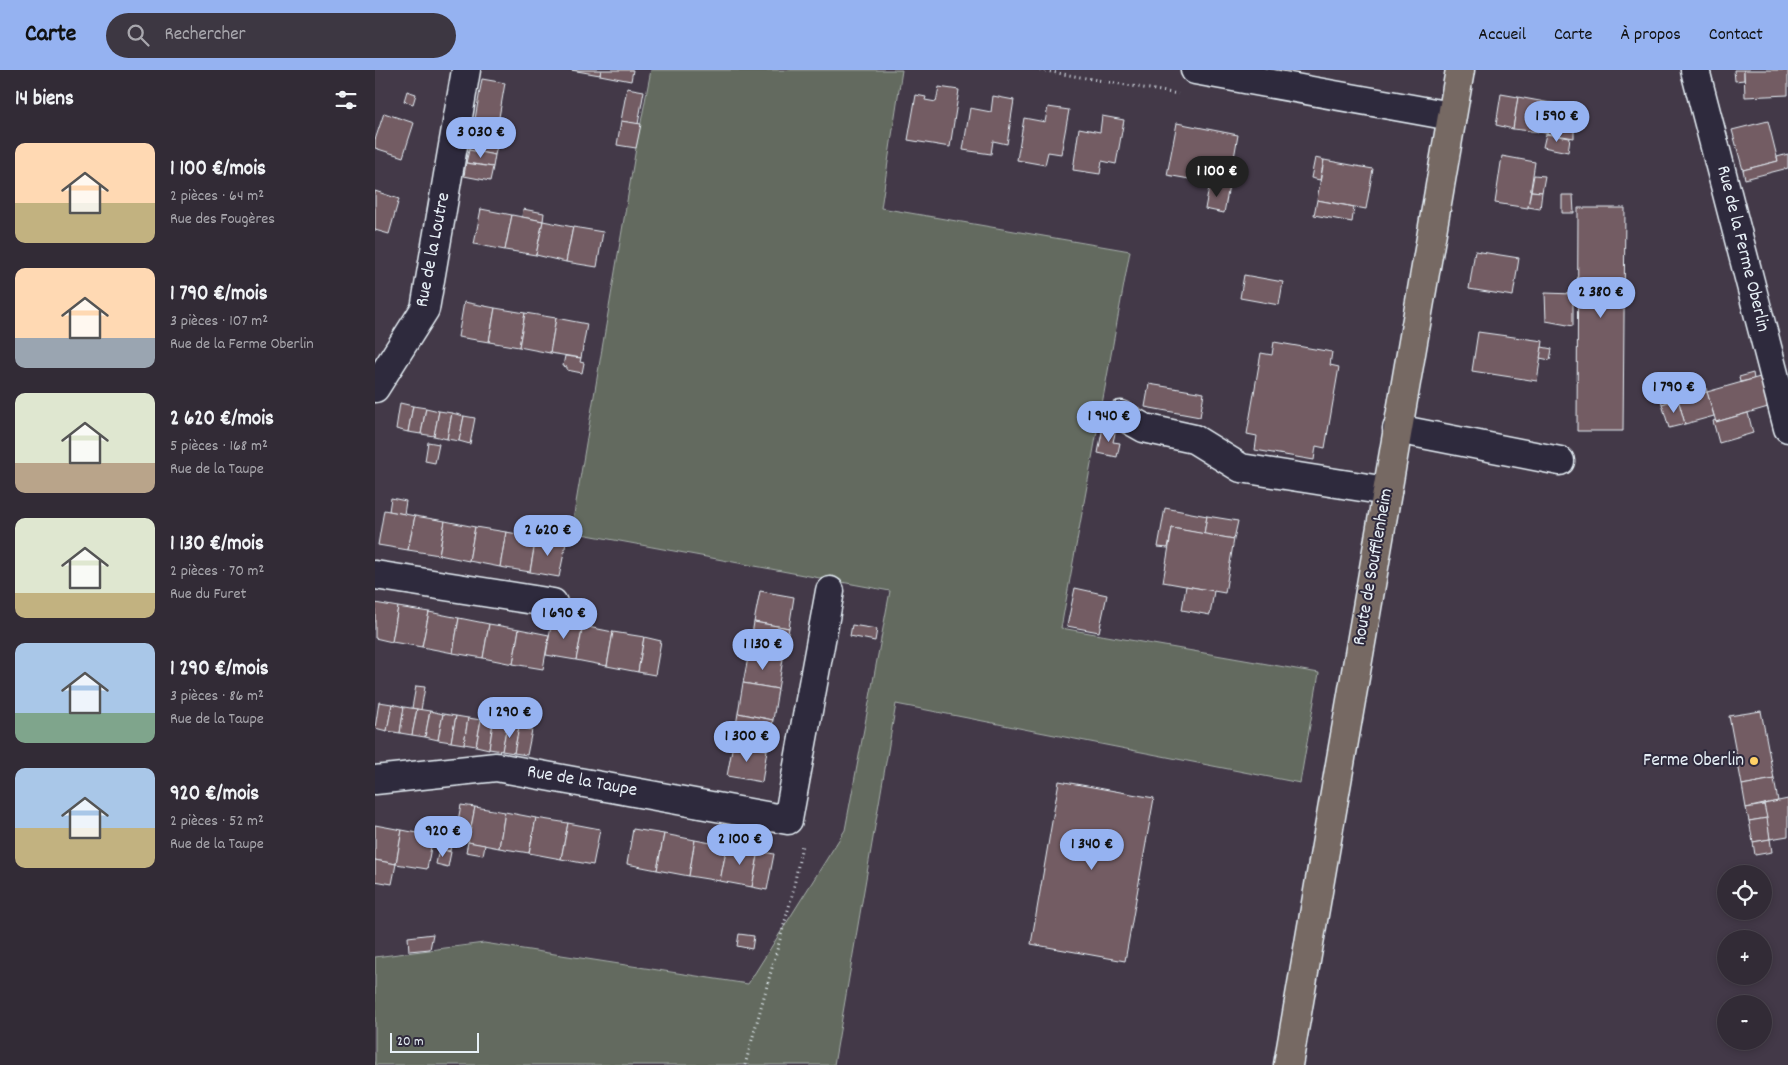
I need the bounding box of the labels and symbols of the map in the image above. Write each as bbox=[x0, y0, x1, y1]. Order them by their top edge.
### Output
pin: 1 590 € bbox=[1511, 100, 1603, 143]
pin: 3 030 € bbox=[435, 116, 527, 159]
pin: 1 100 € bbox=[1171, 156, 1263, 198]
street label: Rue de la Ferme Oberlin bbox=[1708, 163, 1776, 335]
street label: Rue de la Loutre bbox=[410, 190, 458, 310]
pin: 2 380 € bbox=[1555, 276, 1647, 319]
pin: 1 790 € bbox=[1628, 372, 1720, 414]
pin: 1 940 € bbox=[1063, 400, 1155, 443]
street label: Route de Soufflenheim bbox=[1347, 486, 1401, 648]
pin: 2 620 € bbox=[502, 514, 594, 557]
pin: 1 690 € bbox=[518, 598, 610, 640]
pin: 1 130 € bbox=[717, 628, 809, 671]
pin: 1 290 € bbox=[464, 696, 556, 739]
pin: 1 300 € bbox=[701, 720, 793, 763]
place label: Ferme Oberlin bbox=[1643, 748, 1744, 775]
marker: Ferme Oberlin bbox=[1748, 755, 1760, 767]
street label: Rue de la Taupe bbox=[525, 759, 639, 805]
pin: 920 € bbox=[408, 816, 478, 858]
pin: 2 100 € bbox=[694, 824, 786, 866]
pin: 1 340 € bbox=[1046, 828, 1138, 871]
scale bar bbox=[390, 1030, 479, 1053]

